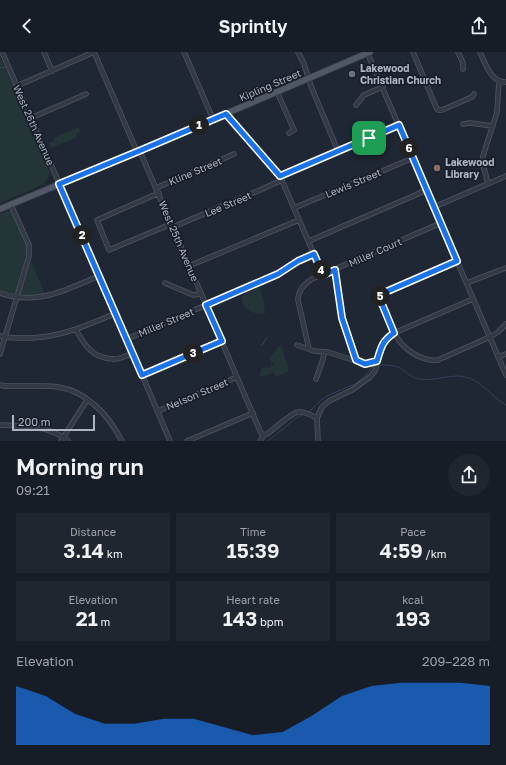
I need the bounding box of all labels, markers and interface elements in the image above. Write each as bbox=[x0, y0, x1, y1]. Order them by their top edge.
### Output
icon: back bbox=[16, 15, 38, 37]
text: Sprintly bbox=[219, 15, 287, 37]
icon: share bbox=[468, 15, 490, 37]
place label: Lakewood Christian Church bbox=[360, 62, 441, 86]
street label: Kipling Street bbox=[237, 67, 303, 103]
marker: Lakewood Christian Church bbox=[347, 69, 357, 79]
street label: West 26th Avenue bbox=[11, 83, 57, 167]
pin: 1 bbox=[189, 115, 209, 135]
text: 1 bbox=[196, 118, 202, 131]
pin bbox=[352, 121, 386, 155]
icon: arrive bbox=[358, 127, 380, 149]
pin: 6 bbox=[399, 138, 419, 158]
text: 6 bbox=[406, 141, 413, 154]
street label: Kline Street bbox=[167, 154, 223, 188]
place label: Lakewood Library bbox=[445, 156, 494, 180]
marker: Lakewood Library bbox=[432, 163, 442, 173]
street label: Lewis Street bbox=[323, 166, 383, 200]
street label: Lee Street bbox=[203, 189, 253, 219]
street label: West 25th Avenue bbox=[157, 199, 201, 283]
pin: 2 bbox=[72, 225, 92, 245]
text: 2 bbox=[79, 228, 85, 241]
street label: Miller Court bbox=[347, 235, 403, 269]
pin: 4 bbox=[311, 260, 331, 280]
text: 4 bbox=[318, 263, 324, 276]
pin: 5 bbox=[370, 286, 390, 306]
text: 5 bbox=[377, 289, 383, 302]
street label: Miller Street bbox=[136, 305, 196, 339]
pin: 3 bbox=[183, 343, 203, 363]
text: 3 bbox=[190, 346, 196, 359]
street label: Nelson Street bbox=[164, 376, 230, 412]
scale bar bbox=[12, 413, 95, 432]
text: 200 m bbox=[18, 415, 51, 428]
text: Morning run bbox=[16, 453, 144, 480]
button: share bbox=[448, 454, 490, 496]
text: 09:21 bbox=[16, 482, 50, 498]
text: Distance bbox=[70, 525, 116, 538]
text: Time bbox=[240, 525, 266, 538]
text: Pace bbox=[400, 525, 426, 538]
text: 3.14 bbox=[63, 538, 104, 562]
text: 15:39 bbox=[227, 538, 279, 562]
text: 4:59 bbox=[379, 538, 423, 562]
text: km bbox=[104, 547, 123, 560]
text: /km bbox=[423, 547, 447, 560]
text: Elevation bbox=[69, 593, 117, 606]
text: Heart rate bbox=[226, 593, 280, 606]
text: kcal bbox=[402, 593, 424, 606]
text: 21 bbox=[76, 606, 98, 630]
text: 143 bbox=[223, 606, 257, 630]
text: 193 bbox=[396, 606, 430, 630]
text: m bbox=[98, 615, 110, 628]
text: bpm bbox=[257, 615, 283, 628]
text: Elevation bbox=[16, 653, 74, 669]
text: 209–228 m bbox=[422, 653, 490, 669]

